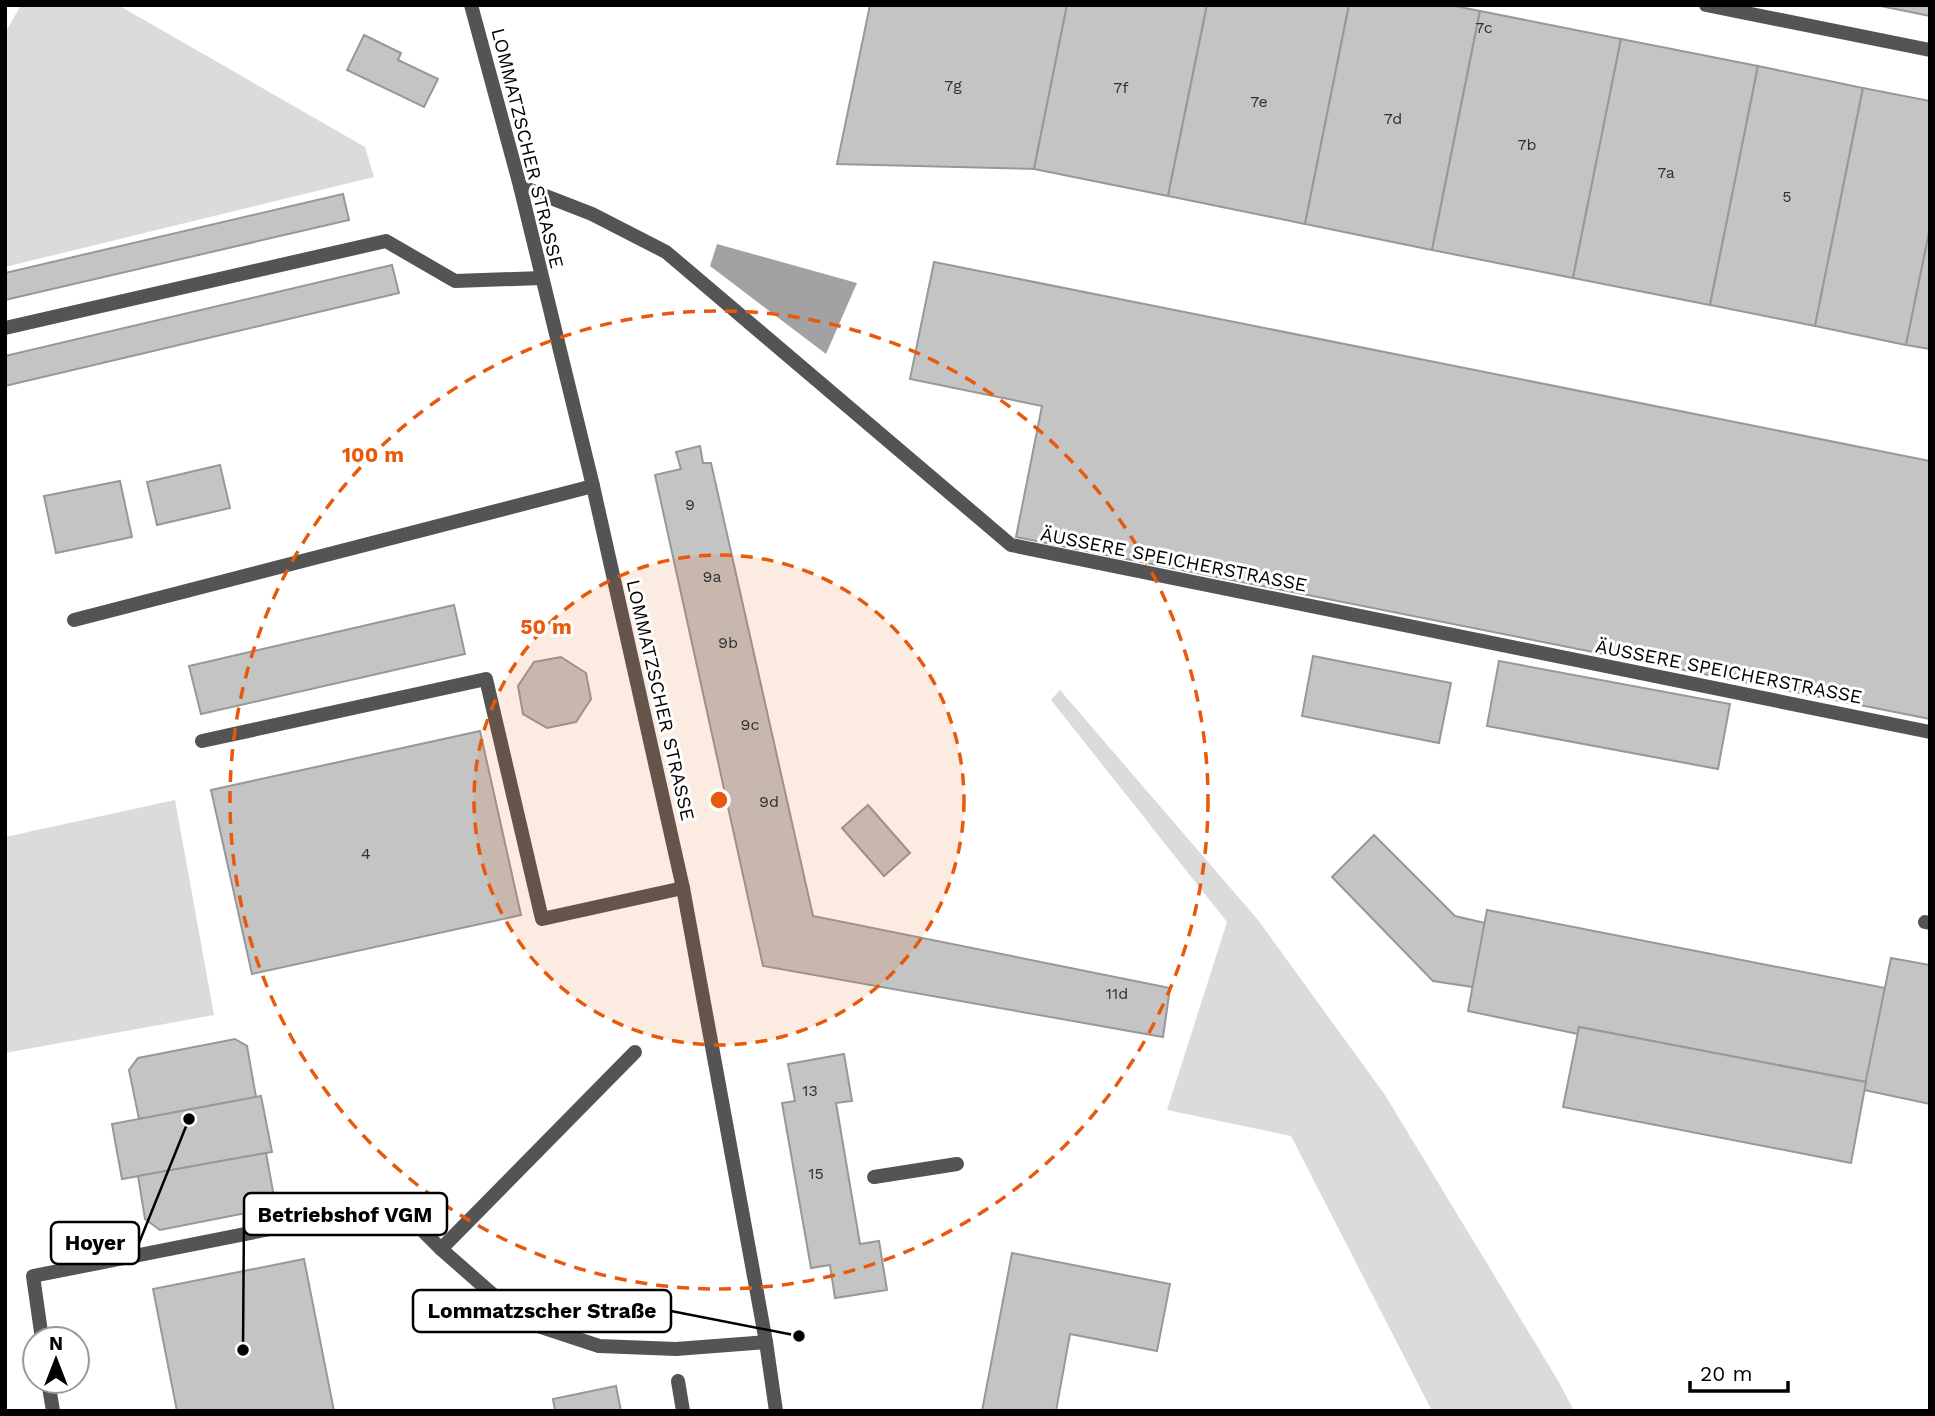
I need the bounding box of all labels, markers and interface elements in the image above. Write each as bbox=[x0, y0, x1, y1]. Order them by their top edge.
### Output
house number: 7c bbox=[1475, 18, 1493, 37]
street label: LOMMATZSCHER STRASSE bbox=[486, 26, 569, 271]
house number: 7g bbox=[944, 76, 962, 95]
house number: 7f bbox=[1113, 78, 1129, 97]
house number: 7e bbox=[1250, 92, 1268, 111]
house number: 7d bbox=[1384, 109, 1402, 128]
house number: 7b bbox=[1517, 135, 1537, 154]
house number: 7a bbox=[1657, 163, 1675, 182]
house number: 5 bbox=[1782, 187, 1792, 206]
text: 100 m bbox=[342, 442, 404, 467]
house number: 9 bbox=[685, 495, 695, 514]
street label: ÄUSSERE SPEICHERSTRASSE bbox=[1039, 522, 1309, 597]
house number: 9a bbox=[703, 567, 721, 586]
street label: LOMMATZSCHER STRASSE bbox=[622, 577, 699, 823]
text: 50 m bbox=[520, 614, 572, 639]
house number: 9b bbox=[718, 633, 738, 652]
street label: ÄUSSERE SPEICHERSTRASSE bbox=[1594, 634, 1864, 709]
house number: 9c bbox=[741, 715, 759, 734]
centre of rings bbox=[707, 788, 731, 812]
house number: 9d bbox=[759, 792, 779, 811]
house number: 4 bbox=[361, 844, 371, 863]
house number: 11d bbox=[1106, 984, 1128, 1003]
house number: 13 bbox=[802, 1081, 818, 1100]
house number: 15 bbox=[808, 1164, 824, 1183]
callout: Betriebshof VGM bbox=[244, 1193, 447, 1235]
text: Betriebshof VGM bbox=[258, 1202, 432, 1227]
callout: Hoyer bbox=[51, 1222, 139, 1264]
text: Hoyer bbox=[65, 1230, 125, 1255]
callout: Lommatzscher Straße bbox=[413, 1290, 671, 1332]
text: Lommatzscher Straße bbox=[428, 1298, 656, 1323]
north arrow bbox=[21, 1325, 91, 1395]
text: N bbox=[49, 1332, 63, 1355]
scale bar bbox=[1690, 1350, 1788, 1394]
text: 20 m bbox=[1700, 1361, 1752, 1386]

